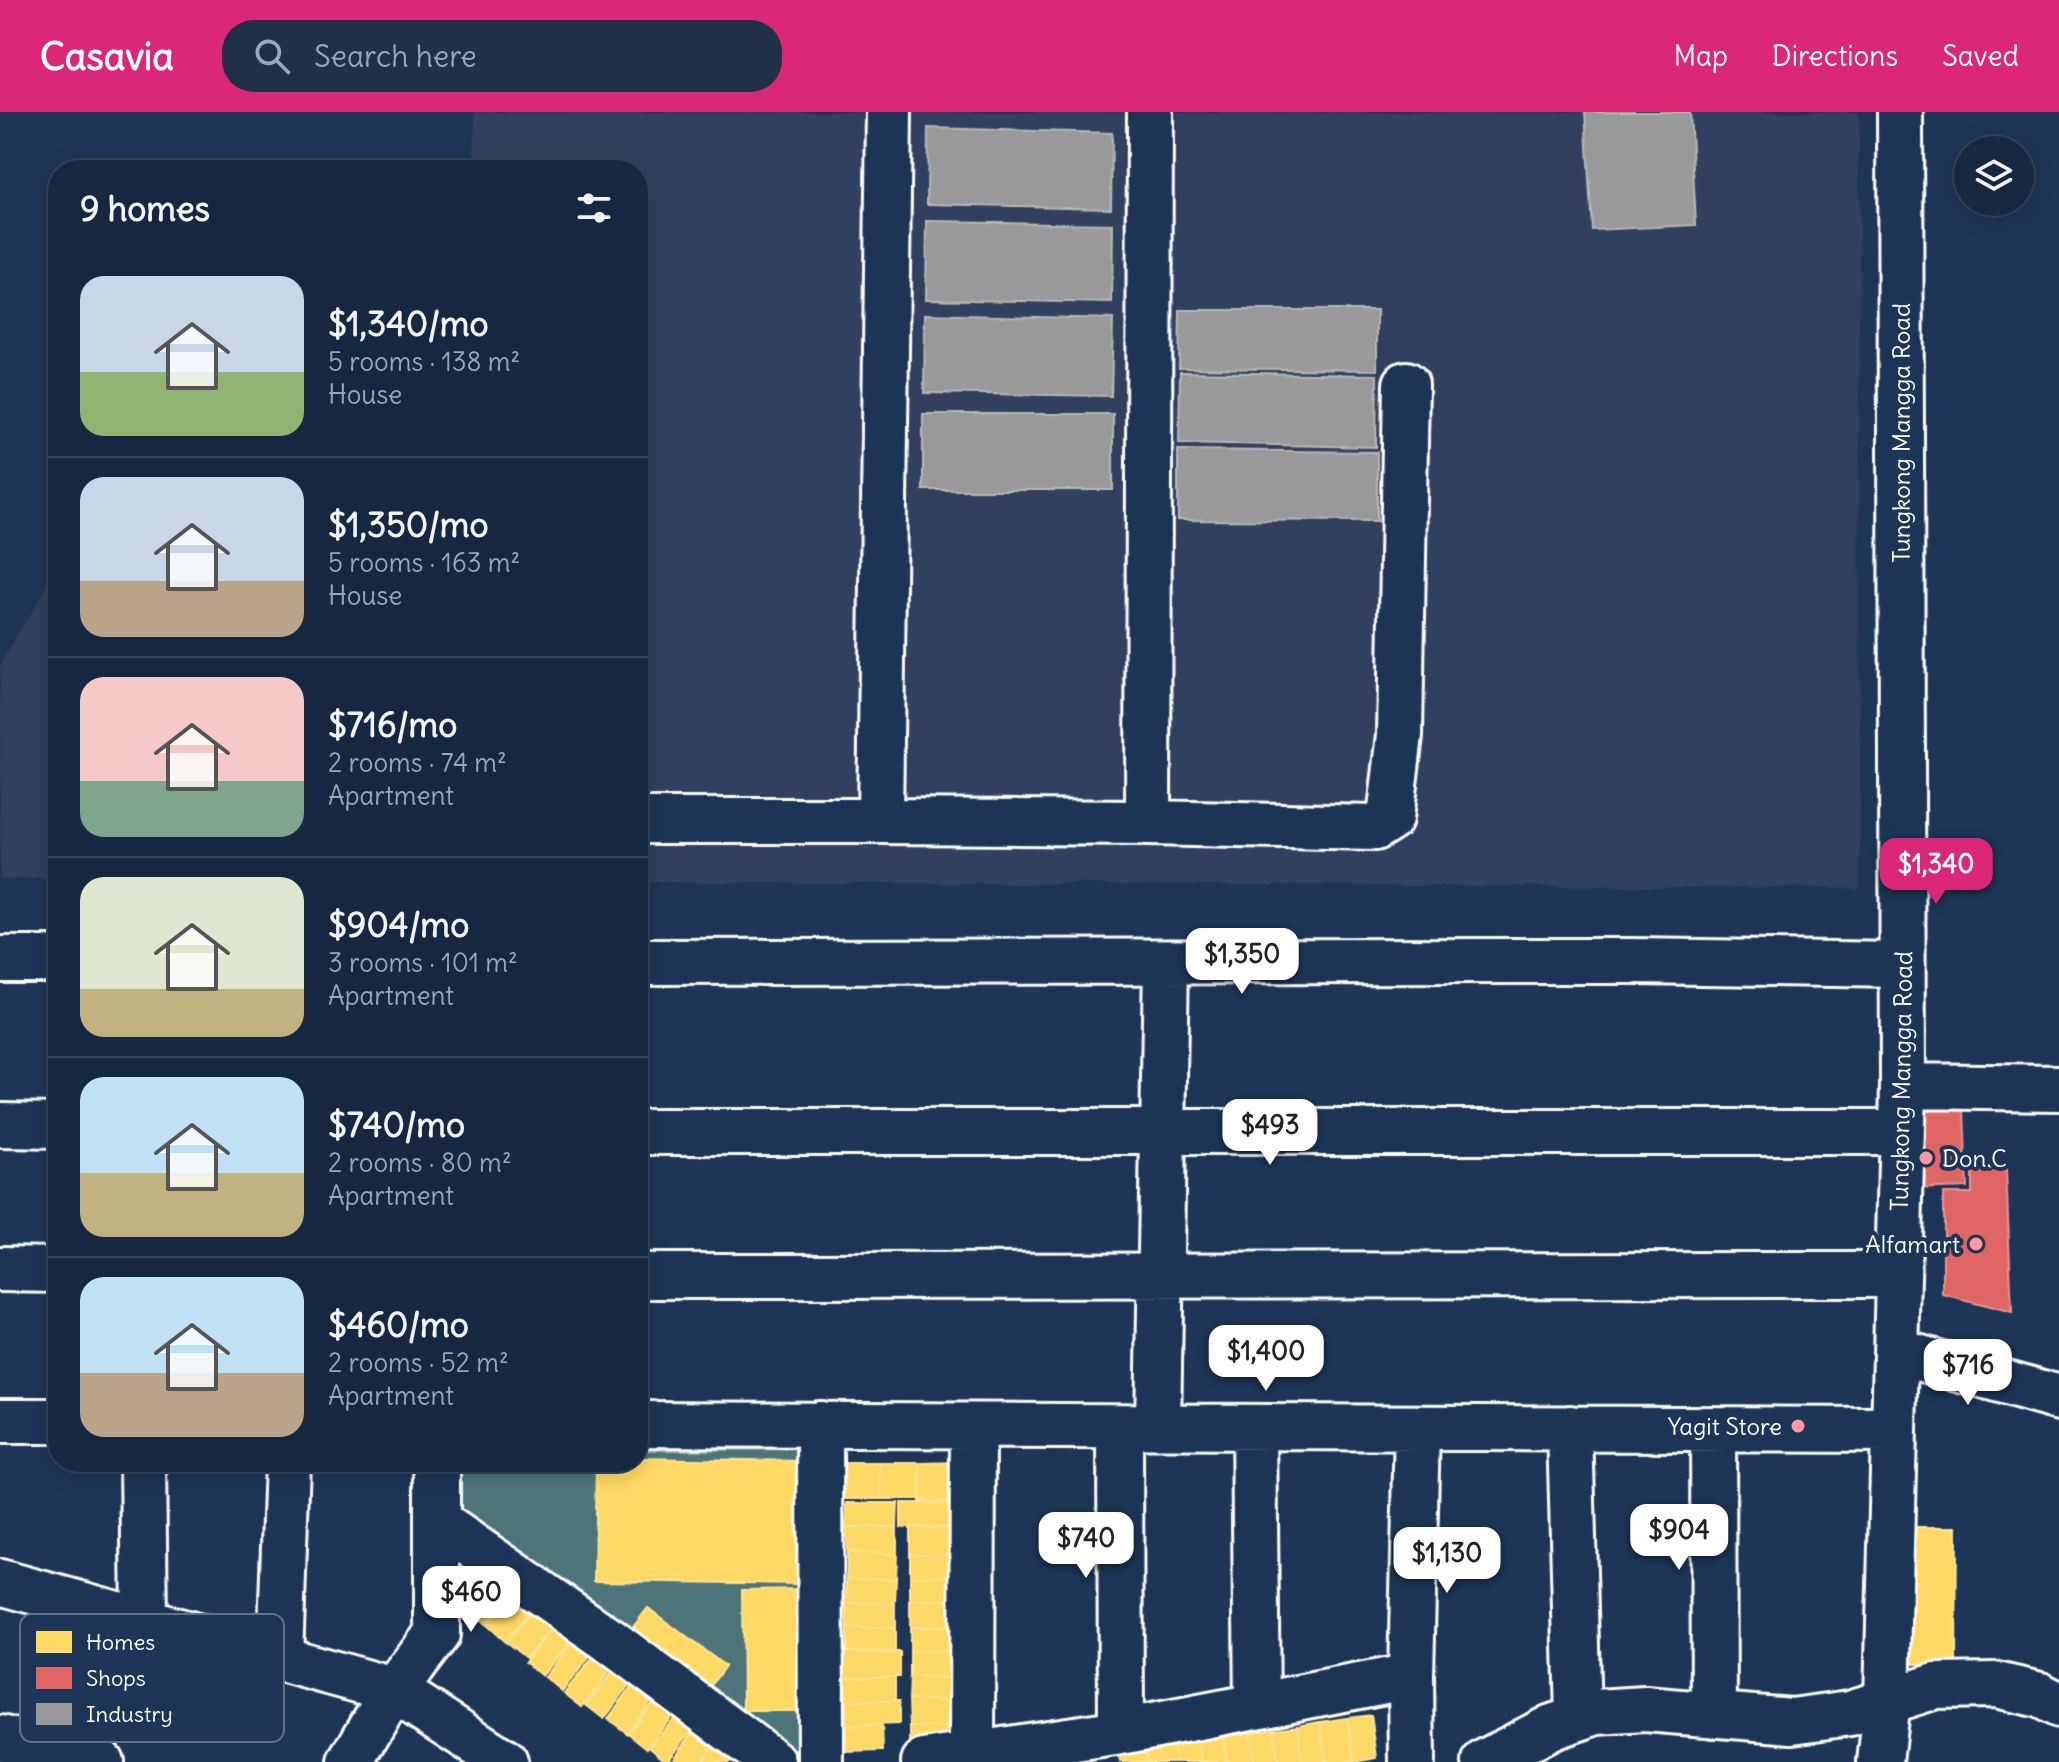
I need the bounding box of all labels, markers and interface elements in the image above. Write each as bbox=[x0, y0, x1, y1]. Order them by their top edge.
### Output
search box bbox=[222, 20, 782, 92]
text: Casavia bbox=[40, 33, 174, 80]
icon: search bbox=[250, 34, 294, 78]
text: Search here bbox=[314, 37, 477, 75]
text: Map bbox=[1673, 38, 1728, 74]
text: Directions bbox=[1772, 38, 1898, 74]
text: Saved bbox=[1942, 38, 2019, 74]
map controls bbox=[1954, 136, 2034, 216]
button: layers bbox=[1954, 136, 2034, 216]
icon: filters bbox=[572, 186, 616, 230]
text: 9 homes bbox=[80, 187, 210, 230]
text: $1,340/mo bbox=[328, 302, 489, 345]
street label: Tungkong Mangga Road bbox=[1886, 303, 1916, 563]
icon: home bbox=[144, 308, 240, 404]
text: 5 rooms · 138 m² bbox=[328, 345, 520, 378]
text: House bbox=[328, 378, 402, 411]
text: $1,350/mo bbox=[328, 503, 489, 546]
icon: home bbox=[144, 509, 240, 605]
text: 5 rooms · 163 m² bbox=[328, 546, 520, 579]
text: House bbox=[328, 579, 402, 612]
text: $716/mo bbox=[328, 703, 457, 746]
icon: home bbox=[144, 709, 240, 805]
text: 2 rooms · 74 m² bbox=[328, 746, 507, 779]
text: Apartment bbox=[328, 779, 454, 812]
pin: $1,340 bbox=[1871, 838, 2001, 906]
text: $1,340 bbox=[1898, 847, 1974, 880]
text: $904/mo bbox=[328, 903, 469, 946]
icon: home bbox=[144, 909, 240, 1005]
pin: $1,350 bbox=[1177, 928, 1307, 996]
text: $1,350 bbox=[1204, 937, 1280, 970]
text: 3 rooms · 101 m² bbox=[328, 946, 518, 979]
street label: Tungkong Mangga Road bbox=[1884, 951, 1918, 1211]
text: Apartment bbox=[328, 979, 454, 1012]
pin: $493 bbox=[1223, 1099, 1317, 1167]
text: $740/mo bbox=[328, 1103, 465, 1146]
text: $493 bbox=[1240, 1108, 1300, 1141]
icon: home bbox=[144, 1109, 240, 1205]
place label: Don.C bbox=[1942, 1143, 2007, 1173]
text: 2 rooms · 80 m² bbox=[328, 1146, 512, 1179]
marker: Don.C bbox=[1917, 1149, 1935, 1167]
text: Apartment bbox=[328, 1179, 454, 1212]
place label: Alfamart bbox=[1865, 1229, 1960, 1259]
marker: Alfamart bbox=[1967, 1235, 1985, 1253]
text: $460/mo bbox=[328, 1303, 469, 1346]
icon: home bbox=[144, 1309, 240, 1405]
pin: $1,400 bbox=[1201, 1325, 1331, 1393]
text: $1,400 bbox=[1227, 1334, 1305, 1367]
pin: $716 bbox=[1921, 1339, 2015, 1407]
text: 2 rooms · 52 m² bbox=[328, 1346, 509, 1379]
text: $716 bbox=[1942, 1348, 1994, 1381]
text: Apartment bbox=[328, 1379, 454, 1412]
place label: Yagit Store bbox=[1668, 1411, 1782, 1441]
marker: Yagit Store bbox=[1789, 1417, 1807, 1435]
pin: $904 bbox=[1632, 1504, 1726, 1572]
pin: $740 bbox=[1039, 1512, 1133, 1580]
text: $904 bbox=[1648, 1513, 1710, 1546]
text: $740 bbox=[1057, 1521, 1115, 1554]
pin: $1,130 bbox=[1382, 1527, 1512, 1595]
text: $1,130 bbox=[1412, 1536, 1482, 1569]
pin: $460 bbox=[424, 1566, 518, 1634]
text: $460 bbox=[440, 1575, 502, 1608]
legend bbox=[20, 1614, 284, 1742]
text: Homes bbox=[86, 1628, 155, 1656]
text: Shops bbox=[86, 1664, 146, 1692]
text: Industry bbox=[86, 1700, 173, 1728]

